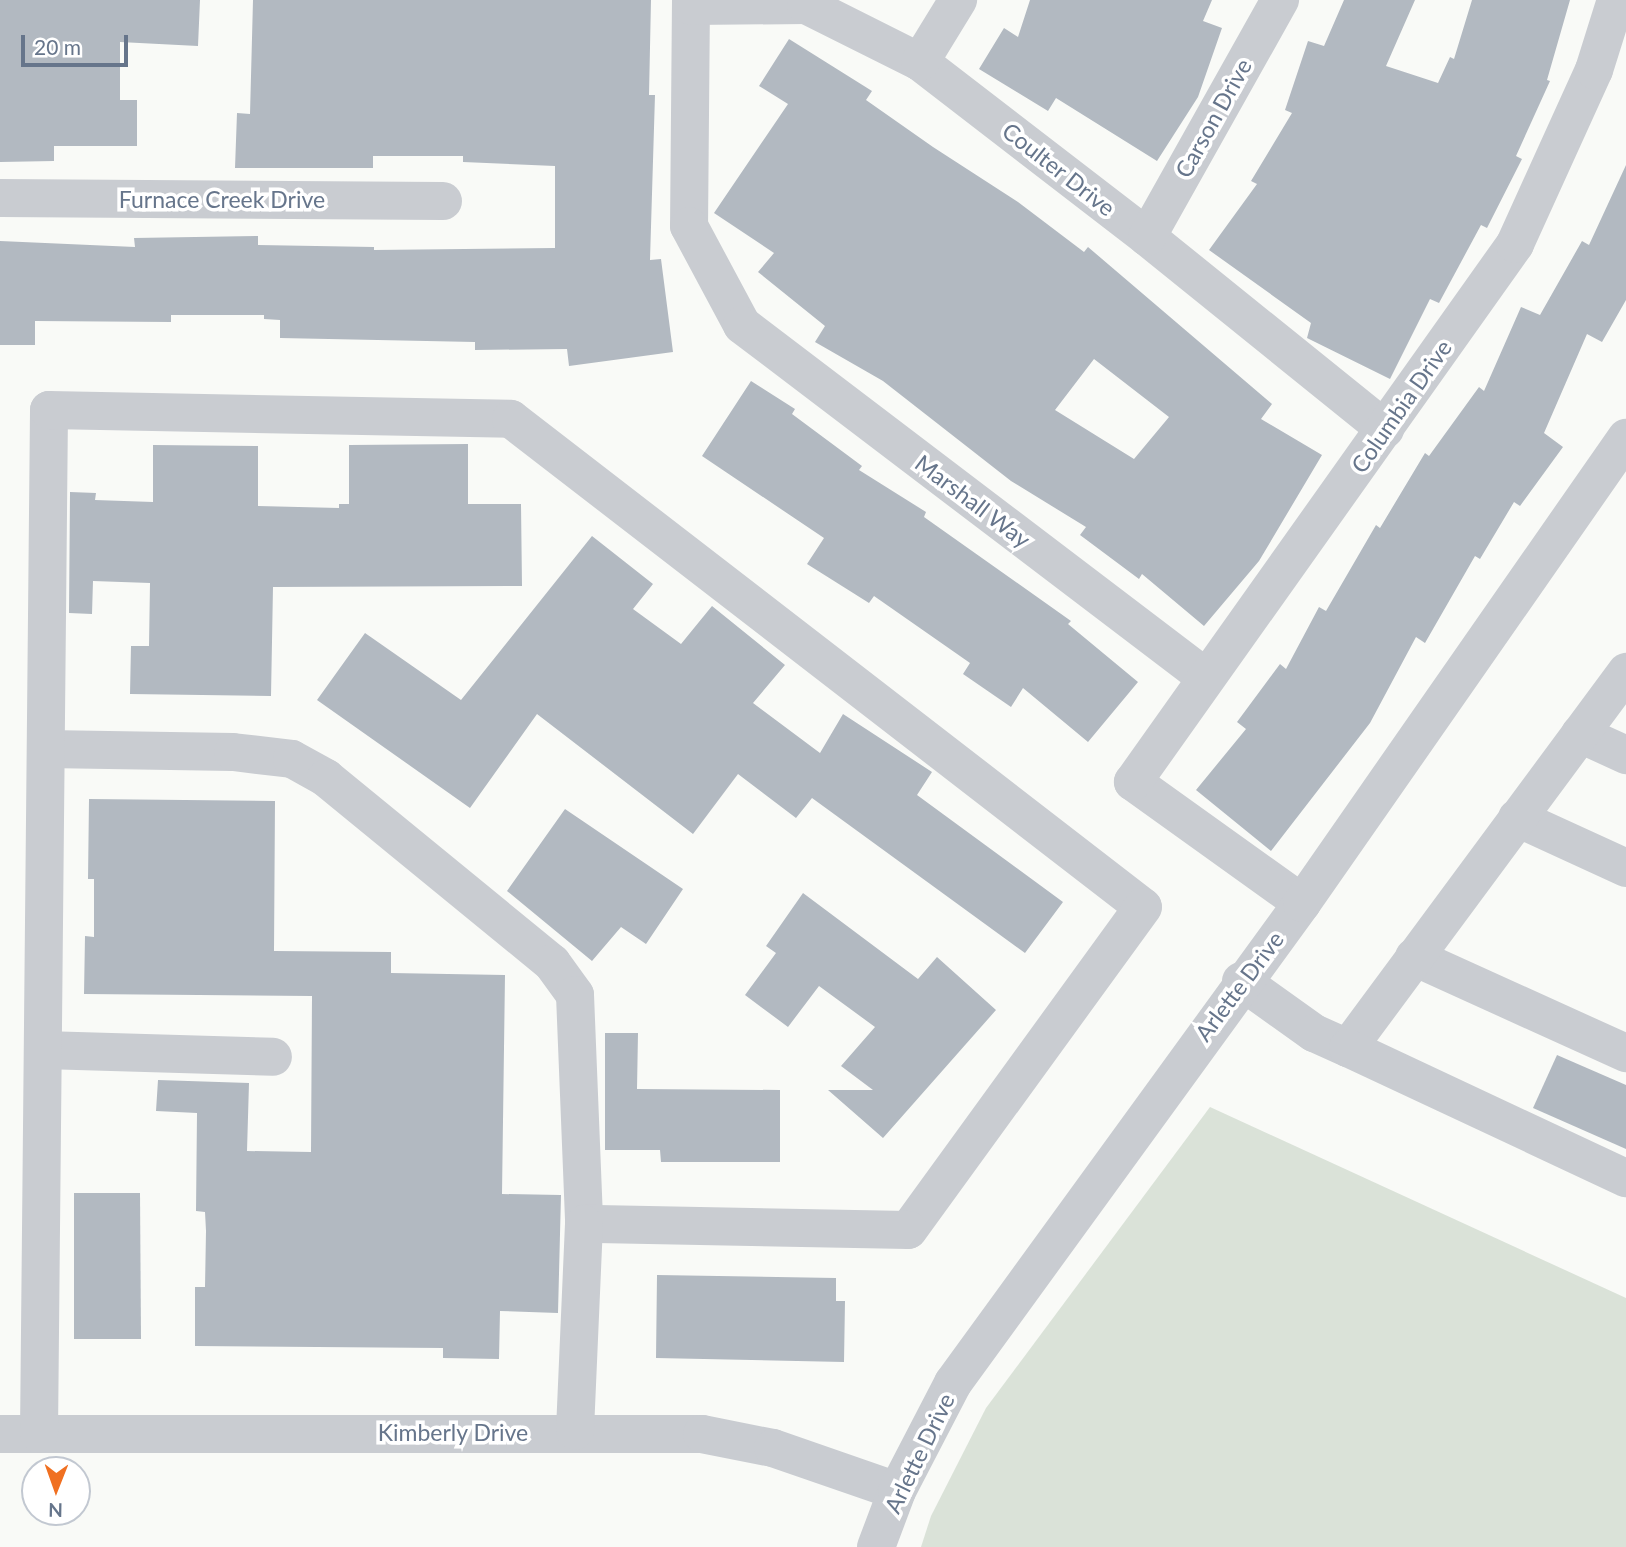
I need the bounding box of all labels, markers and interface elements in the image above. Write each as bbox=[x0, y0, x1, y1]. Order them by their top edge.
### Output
scale bar bbox=[24, 21, 131, 65]
text: 20 m bbox=[34, 34, 81, 59]
street label: Carson Drive bbox=[1169, 54, 1257, 182]
street label: Coulter Drive bbox=[997, 116, 1121, 222]
street label: Furnace Creek Drive bbox=[119, 185, 325, 213]
street label: Columbia Drive bbox=[1345, 334, 1457, 478]
street label: Marshall Way bbox=[910, 449, 1036, 553]
street label: Arlette Drive bbox=[1189, 926, 1289, 1046]
street label: Arlette Drive bbox=[878, 1389, 960, 1517]
street label: Kimberly Drive bbox=[377, 1418, 529, 1446]
north arrow bbox=[21, 1456, 91, 1526]
text: N bbox=[48, 1499, 63, 1522]

